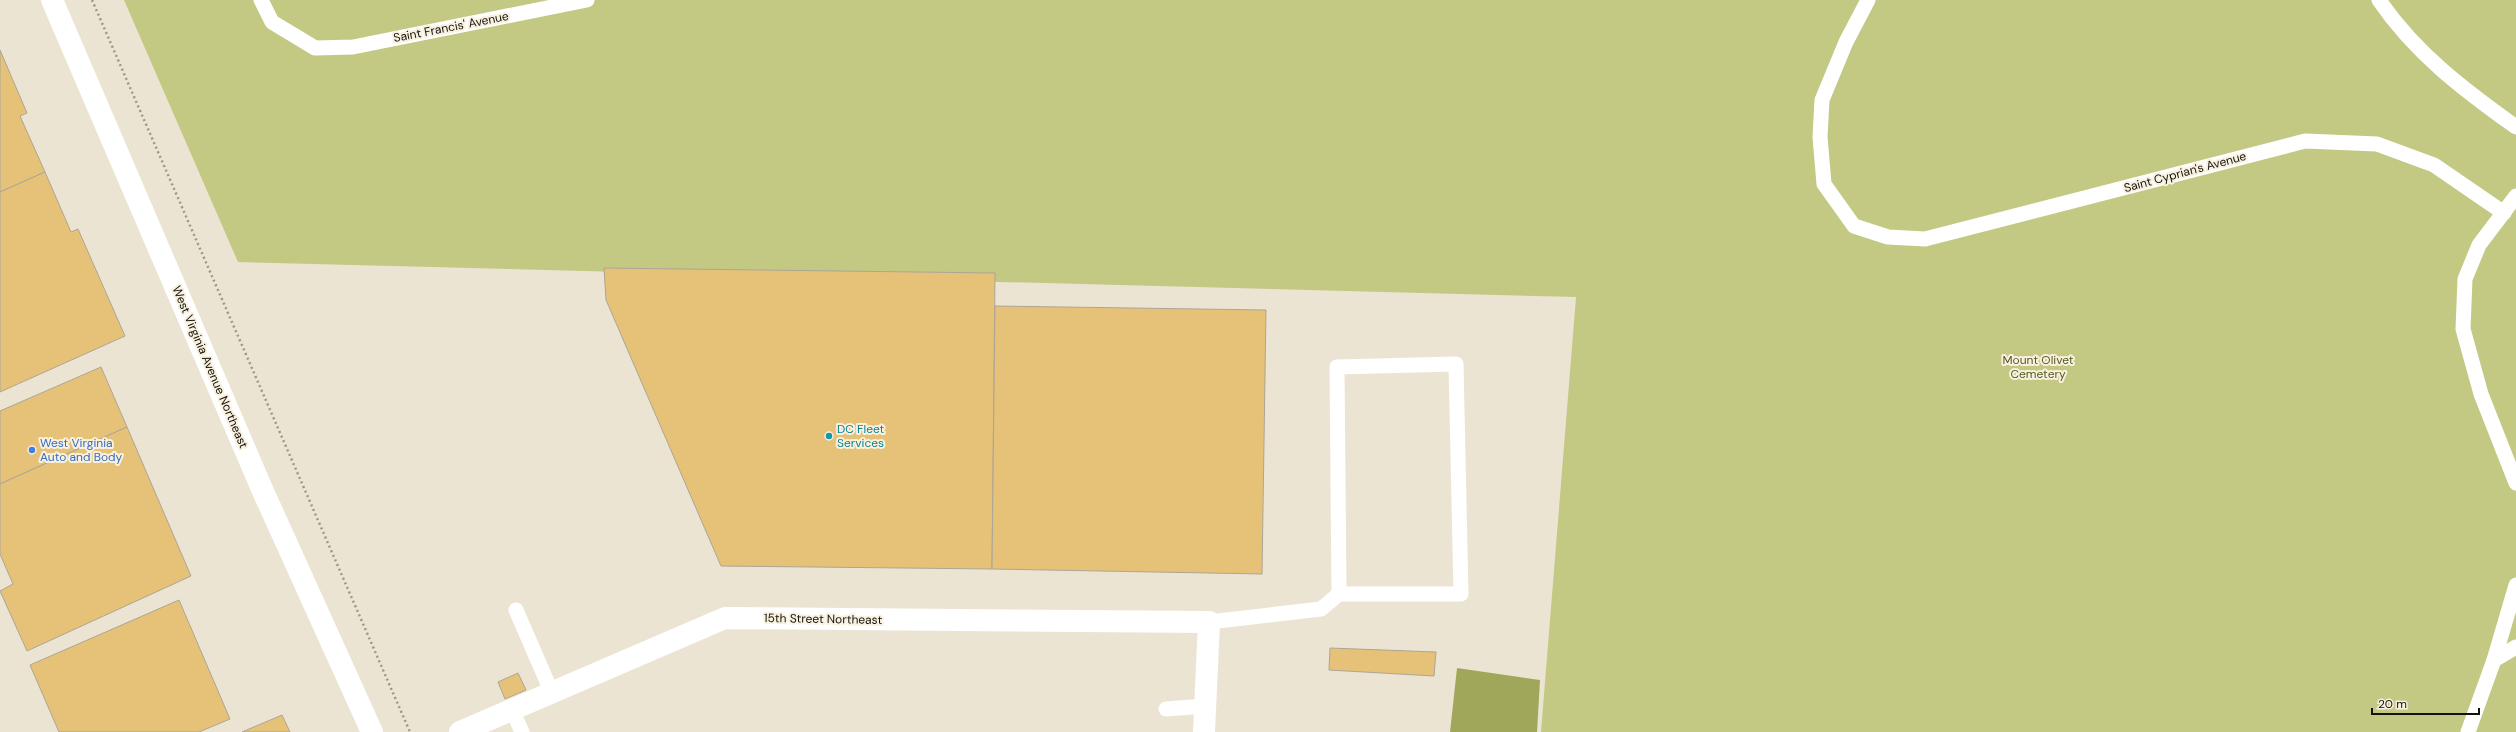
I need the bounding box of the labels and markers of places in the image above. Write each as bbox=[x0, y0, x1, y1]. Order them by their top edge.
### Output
place label: DC Fleet Services bbox=[837, 421, 885, 451]
marker: DC Fleet Services bbox=[824, 431, 834, 441]
place label: West Virginia Auto and Body bbox=[40, 435, 123, 465]
marker: West Virginia Auto and Body bbox=[27, 445, 37, 455]

